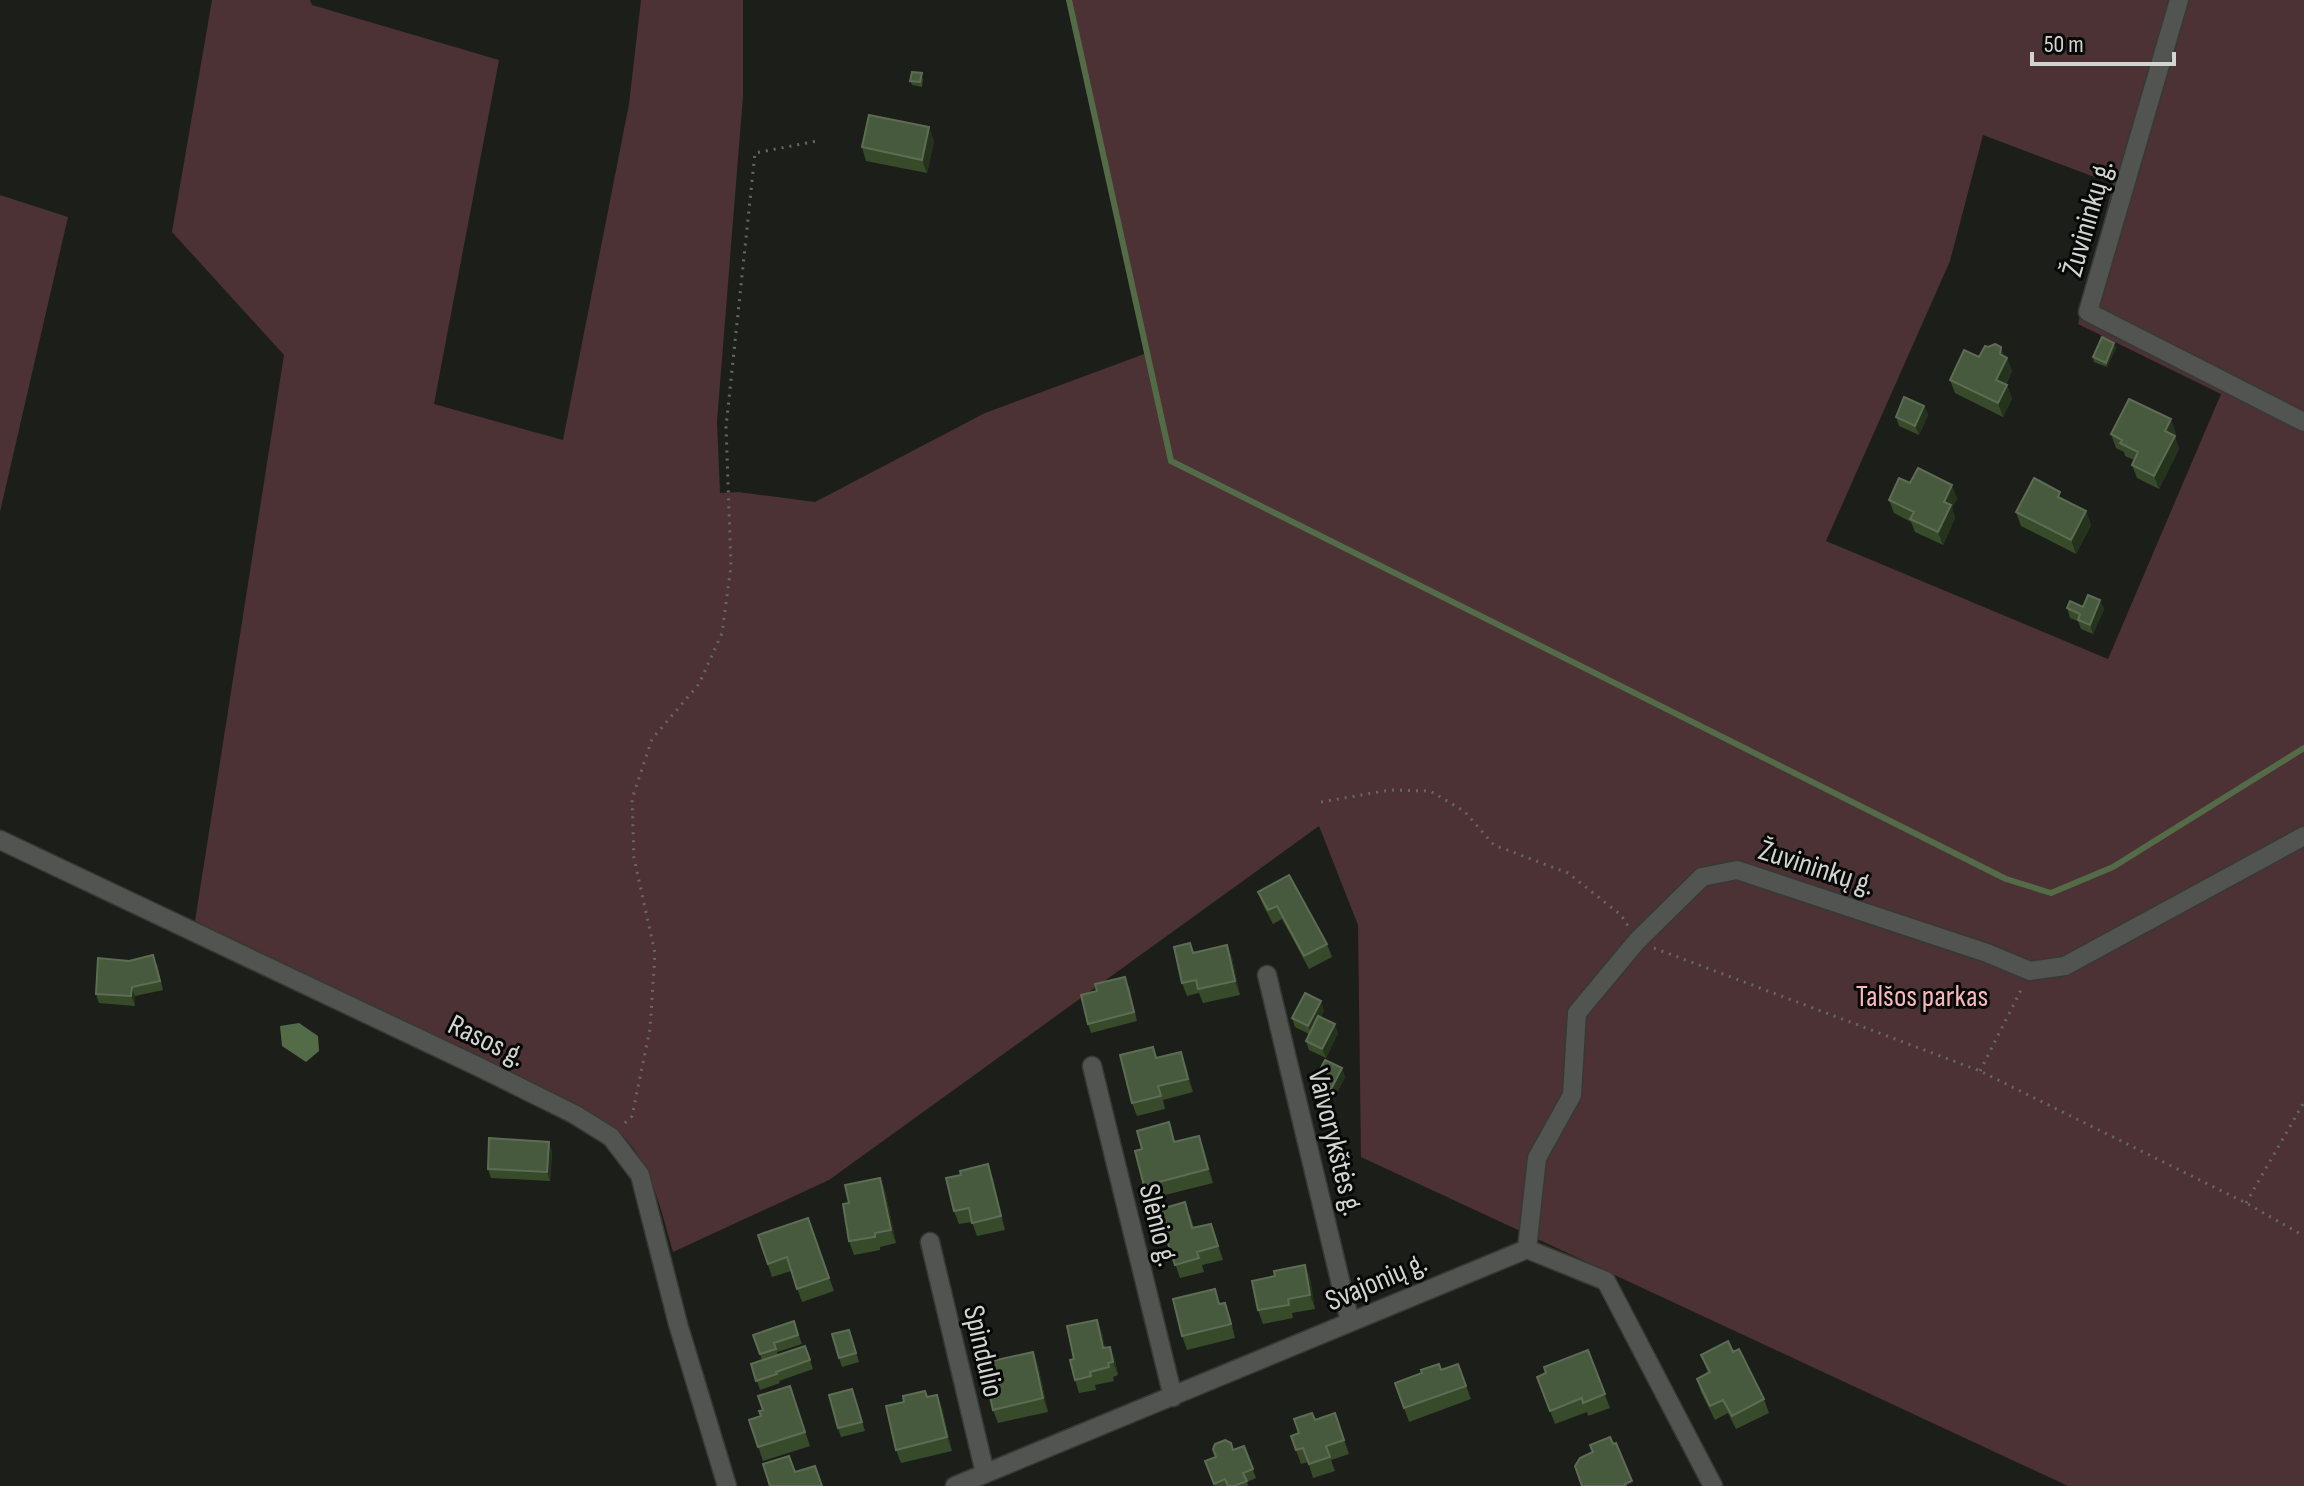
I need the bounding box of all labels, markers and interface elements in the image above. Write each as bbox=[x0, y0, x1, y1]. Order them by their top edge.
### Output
scale bar bbox=[2032, 16, 2174, 66]
text: 50 m bbox=[2044, 30, 2084, 59]
street label: Žuvininkų g. bbox=[2054, 156, 2122, 281]
street label: Žuvininkų g. bbox=[1754, 832, 1879, 904]
park label: Talšos parkas bbox=[1856, 979, 1988, 1015]
street label: Rasos g. bbox=[442, 1007, 531, 1075]
street label: Vaivorykštės g. bbox=[1299, 1065, 1371, 1219]
street label: Slėnio g. bbox=[1130, 1180, 1186, 1270]
street label: Svajonių g. bbox=[1320, 1245, 1432, 1319]
street label: Spindulio bbox=[955, 1302, 1011, 1401]

